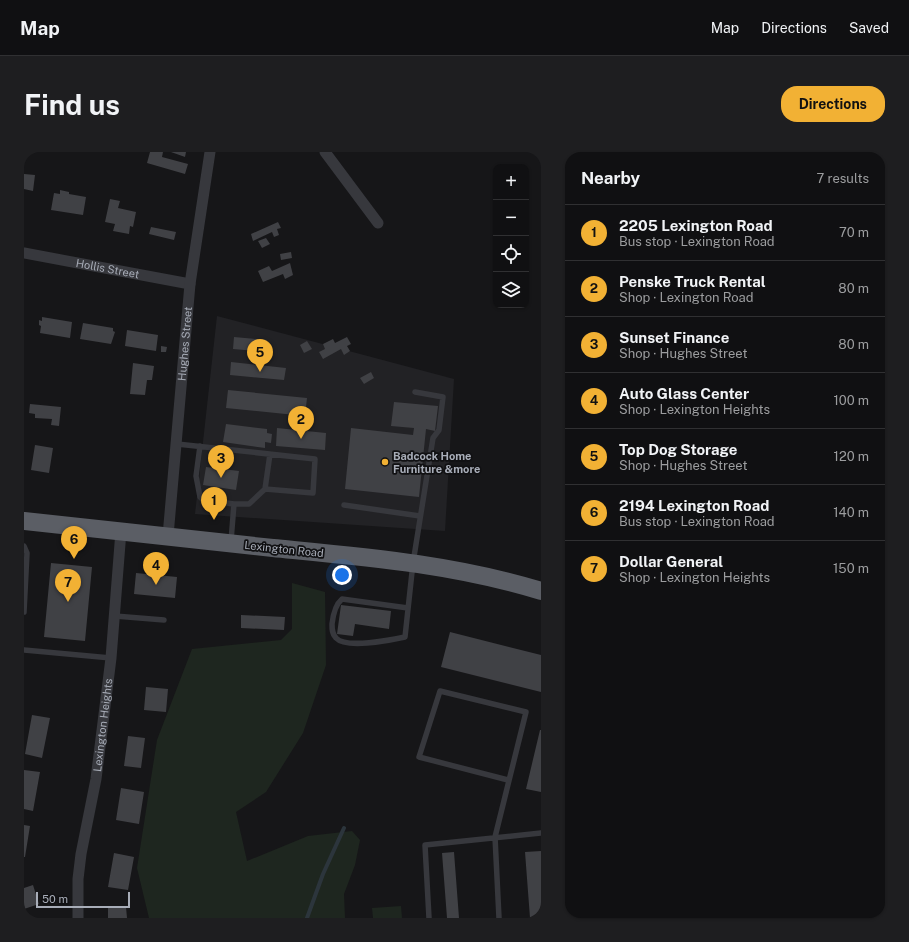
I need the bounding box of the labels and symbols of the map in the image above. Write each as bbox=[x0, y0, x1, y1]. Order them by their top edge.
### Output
street label: Hollis Street bbox=[75, 257, 140, 280]
street label: Hughes Street bbox=[176, 306, 194, 381]
pin: 5 bbox=[247, 339, 273, 372]
pin: 2 bbox=[288, 406, 314, 439]
pin: 3 bbox=[208, 445, 234, 478]
place label: Badcock Home Furniture &more bbox=[393, 450, 480, 475]
marker: Badcock Home Furniture &more bbox=[380, 457, 390, 467]
pin: 1 bbox=[201, 487, 227, 520]
pin: 6 bbox=[61, 526, 87, 559]
street label: Lexington Road bbox=[244, 539, 324, 559]
pin: 4 bbox=[143, 552, 169, 585]
your location bbox=[332, 565, 352, 585]
pin: 7 bbox=[55, 569, 81, 602]
street label: Lexington Heights bbox=[91, 677, 114, 772]
scale bar bbox=[36, 890, 130, 909]

